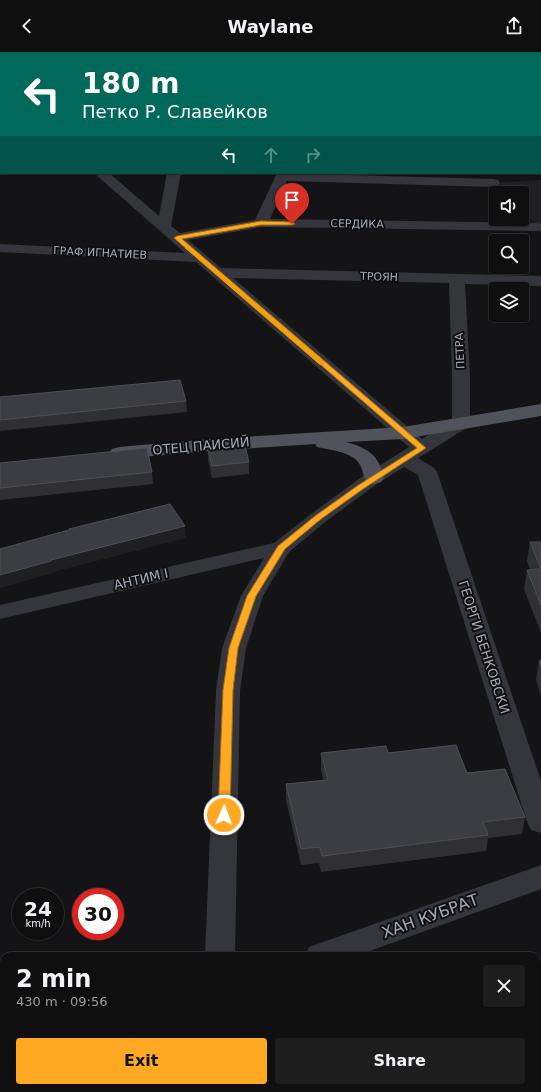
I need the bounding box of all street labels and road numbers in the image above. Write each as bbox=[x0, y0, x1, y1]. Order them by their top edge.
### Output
street label: СЕРДИКА bbox=[330, 217, 384, 231]
street label: ГРАФ ИГНАТИЕВ bbox=[53, 244, 147, 262]
street label: ТРОЯН bbox=[359, 270, 398, 284]
street label: ПЕТРА bbox=[453, 332, 467, 369]
street label: ОТЕЦ ПАИСИЙ bbox=[152, 434, 250, 458]
street label: АНТИМ I bbox=[112, 565, 170, 593]
street label: ГЕОРГИ БЕНКОВСКИ bbox=[455, 578, 513, 716]
street label: ХАН КУБРАТ bbox=[379, 890, 481, 942]

